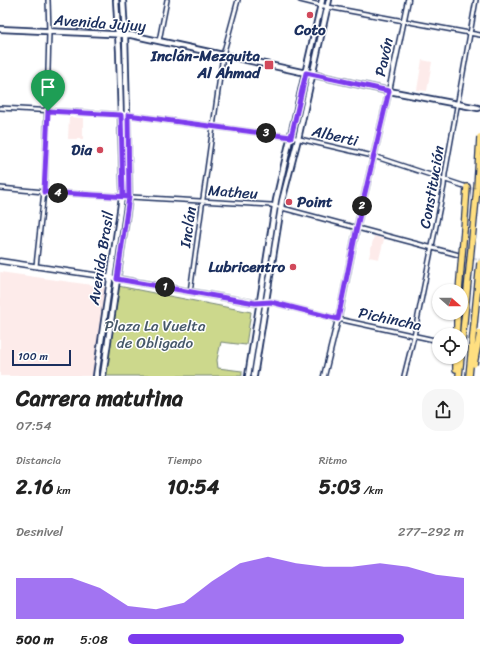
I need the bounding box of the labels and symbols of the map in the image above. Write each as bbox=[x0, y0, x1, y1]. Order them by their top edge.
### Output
street label: Avenida Jujuy bbox=[52, 7, 147, 39]
marker: Coto bbox=[305, 10, 315, 20]
place label: Coto bbox=[293, 17, 326, 43]
street label: Pavón bbox=[367, 35, 401, 79]
place label: Inclán-Mezquita Al Ahmad bbox=[150, 43, 262, 86]
marker: Inclán-Mezquita Al Ahmad bbox=[263, 59, 275, 71]
pin bbox=[31, 70, 65, 111]
street label: Alberti bbox=[308, 118, 362, 154]
pin: 3 bbox=[256, 123, 276, 143]
place label: Dia bbox=[71, 137, 92, 163]
street label: Constitución bbox=[412, 143, 452, 231]
marker: Dia bbox=[95, 145, 105, 155]
street label: Matheu bbox=[207, 177, 259, 207]
pin: 4 bbox=[48, 183, 68, 203]
place label: Point bbox=[297, 189, 333, 215]
pin: 2 bbox=[352, 196, 372, 216]
marker: Point bbox=[284, 197, 294, 207]
street label: Inclán bbox=[172, 205, 204, 250]
street label: Avenida Brasil bbox=[81, 209, 121, 308]
place label: Lubricentro bbox=[208, 254, 285, 280]
marker: Lubricentro bbox=[288, 262, 298, 272]
pin: 1 bbox=[155, 277, 175, 297]
north arrow bbox=[432, 284, 468, 320]
street label: Pichincha bbox=[356, 300, 424, 338]
park label: Plaza La Vuelta de Obligado bbox=[105, 313, 206, 356]
scale bar bbox=[12, 348, 71, 367]

